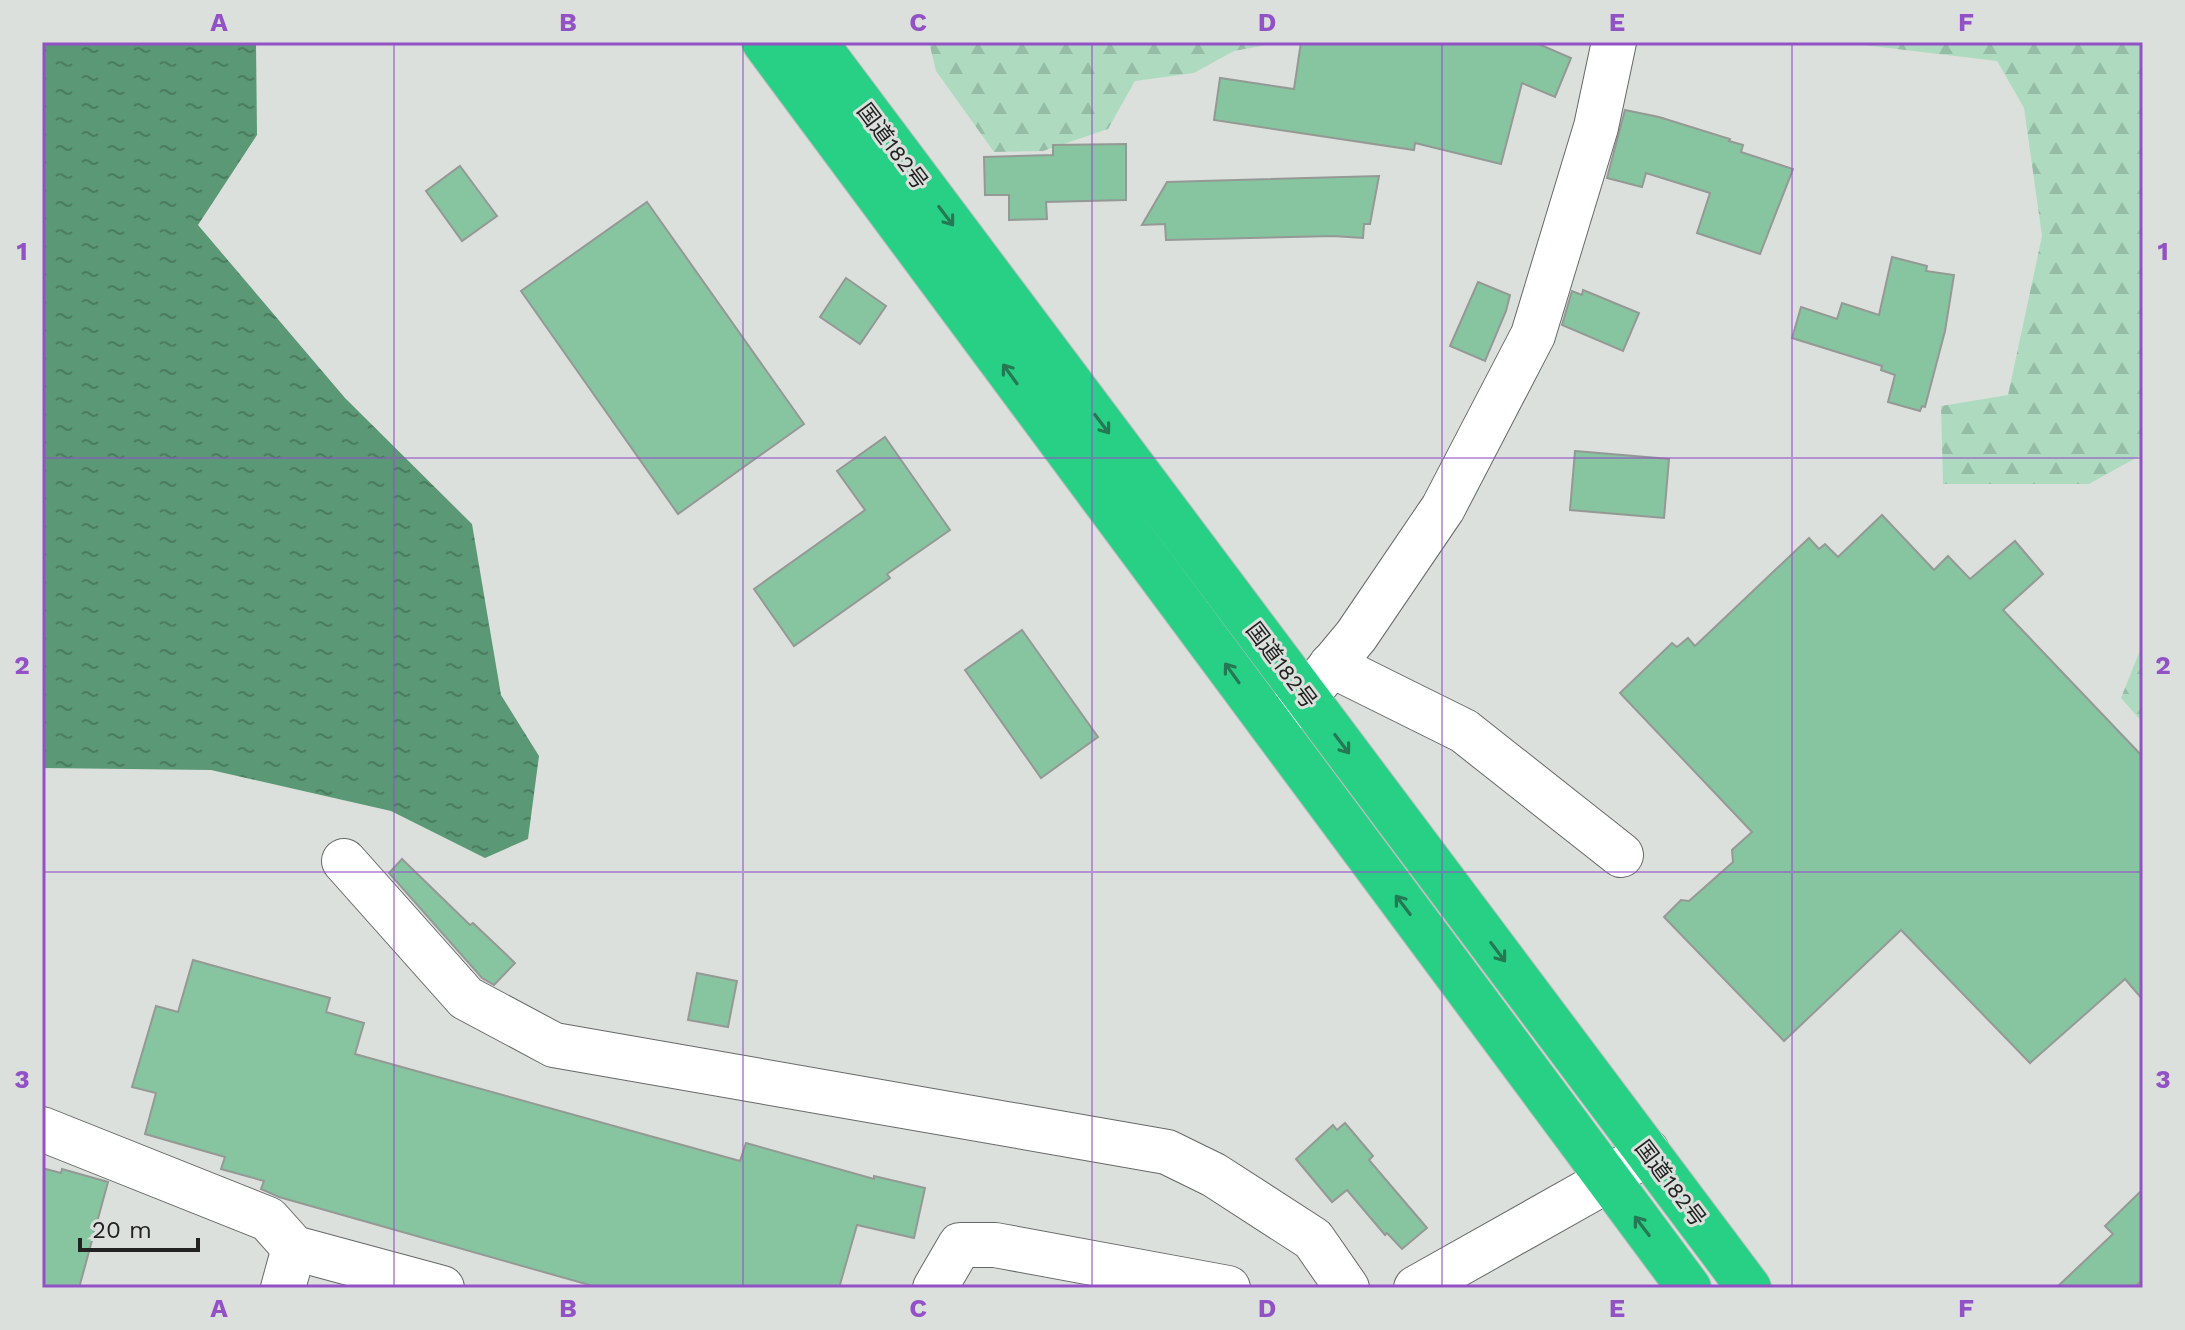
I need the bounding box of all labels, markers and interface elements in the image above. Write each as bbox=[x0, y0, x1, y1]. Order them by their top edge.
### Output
text: A bbox=[210, 7, 228, 37]
text: B bbox=[559, 7, 577, 37]
text: C bbox=[909, 7, 927, 37]
text: D bbox=[1258, 7, 1276, 37]
text: E bbox=[1609, 7, 1625, 37]
text: F bbox=[1958, 7, 1974, 37]
street label: 国道182号 bbox=[852, 98, 933, 194]
one-way arrow bbox=[937, 205, 954, 227]
text: 1 bbox=[16, 236, 28, 266]
text: 1 bbox=[2157, 236, 2169, 266]
one-way arrow bbox=[1002, 364, 1019, 386]
one-way arrow bbox=[1093, 413, 1110, 434]
street label: 国道182号 bbox=[1241, 617, 1322, 713]
text: 2 bbox=[14, 650, 30, 680]
text: 2 bbox=[2155, 650, 2171, 680]
one-way arrow bbox=[1223, 663, 1240, 685]
one-way arrow bbox=[1333, 733, 1350, 754]
one-way arrow bbox=[1395, 894, 1412, 916]
one-way arrow bbox=[1489, 941, 1506, 962]
text: 3 bbox=[14, 1064, 30, 1094]
text: 3 bbox=[2155, 1064, 2171, 1094]
street label: 国道182号 bbox=[1630, 1135, 1711, 1231]
scale bar bbox=[80, 1202, 198, 1252]
one-way arrow bbox=[1634, 1215, 1650, 1237]
text: 20 m bbox=[92, 1216, 152, 1244]
text: A bbox=[210, 1293, 228, 1323]
text: B bbox=[559, 1293, 577, 1323]
text: C bbox=[909, 1293, 927, 1323]
text: D bbox=[1258, 1293, 1276, 1323]
text: E bbox=[1609, 1293, 1625, 1323]
text: F bbox=[1958, 1293, 1974, 1323]

